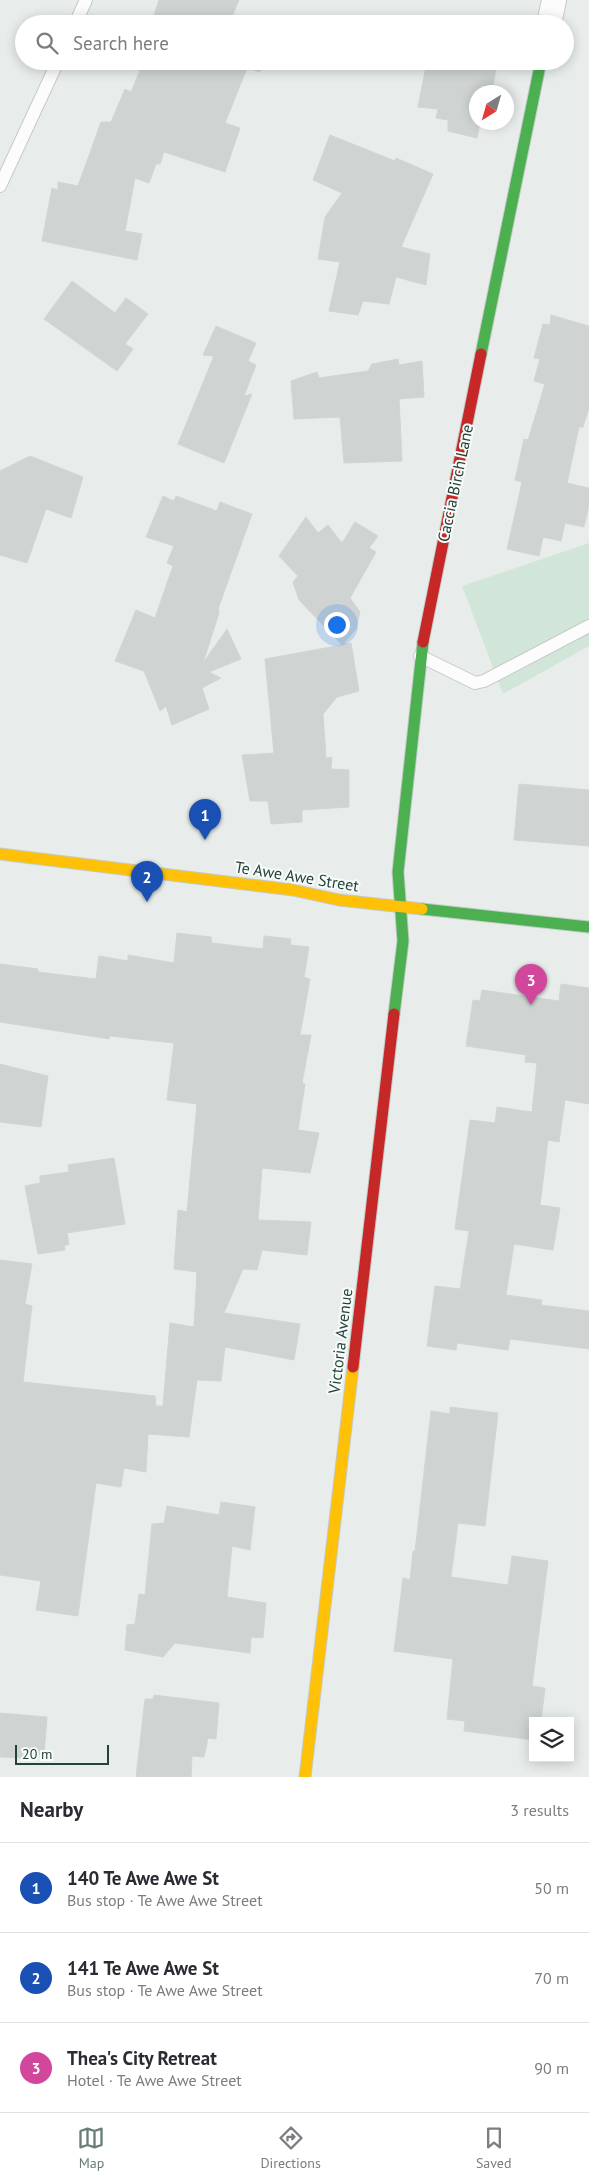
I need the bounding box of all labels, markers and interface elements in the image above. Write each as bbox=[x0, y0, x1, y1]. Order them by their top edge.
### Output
search box bbox=[15, 15, 574, 70]
icon: search bbox=[33, 29, 61, 57]
text: Search here bbox=[73, 31, 169, 55]
north arrow bbox=[469, 85, 514, 130]
street label: Caccia Birch Lane bbox=[433, 422, 477, 544]
your location bbox=[324, 612, 350, 638]
pin: 1 bbox=[189, 799, 221, 840]
street label: Te Awe Awe Street bbox=[234, 856, 361, 896]
pin: 2 bbox=[131, 861, 163, 902]
pin: 3 bbox=[515, 964, 547, 1005]
street label: Victoria Avenue bbox=[324, 1287, 356, 1396]
map controls bbox=[529, 1717, 574, 1762]
button: layers bbox=[529, 1717, 574, 1762]
scale bar bbox=[15, 1742, 109, 1765]
text: 20 m bbox=[22, 1745, 52, 1763]
text: Nearby bbox=[20, 1796, 83, 1823]
text: 3 results bbox=[510, 1800, 569, 1820]
text: 140 Te Awe Awe St bbox=[67, 1866, 219, 1890]
text: 1 bbox=[31, 1878, 41, 1898]
text: 50 m bbox=[534, 1878, 569, 1898]
text: Bus stop · Te Awe Awe Street bbox=[67, 1890, 263, 1910]
text: 141 Te Awe Awe St bbox=[67, 1956, 219, 1980]
text: 2 bbox=[31, 1968, 41, 1988]
text: 70 m bbox=[534, 1968, 569, 1988]
text: Bus stop · Te Awe Awe Street bbox=[67, 1980, 263, 2000]
text: Thea's City Retreat bbox=[67, 2046, 217, 2070]
text: 3 bbox=[31, 2058, 41, 2078]
text: 90 m bbox=[534, 2058, 569, 2078]
text: Hotel · Te Awe Awe Street bbox=[67, 2070, 242, 2090]
tab: Map bbox=[77, 2124, 105, 2172]
tab: Directions bbox=[260, 2124, 321, 2172]
tab: Saved bbox=[476, 2124, 512, 2172]

